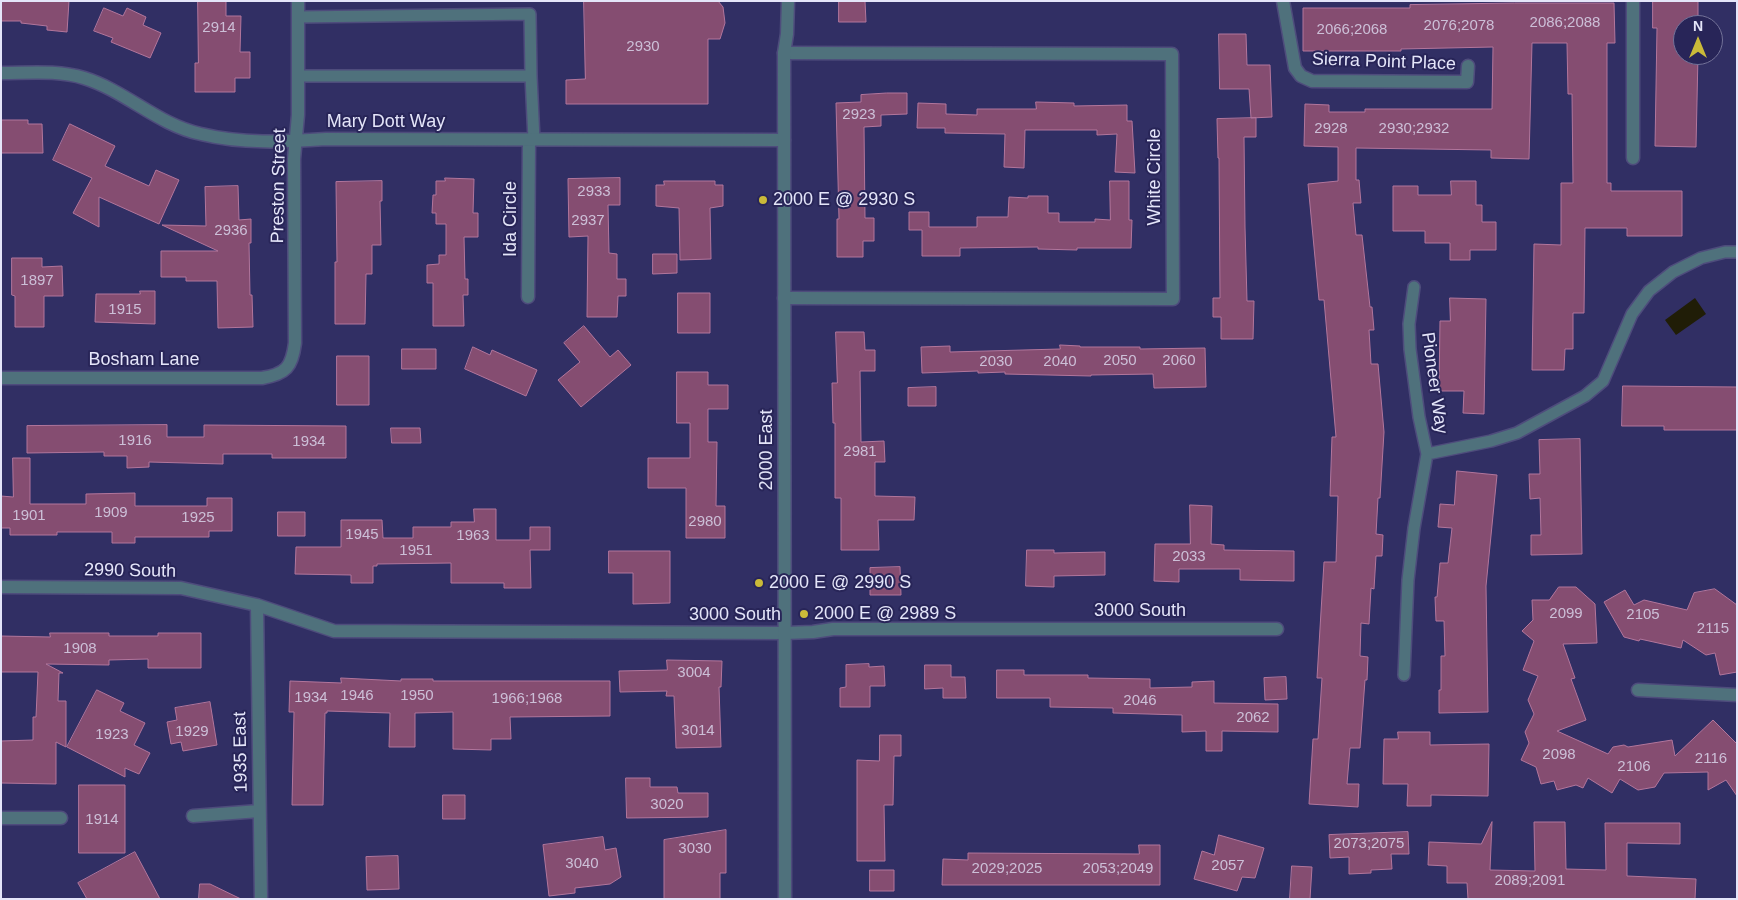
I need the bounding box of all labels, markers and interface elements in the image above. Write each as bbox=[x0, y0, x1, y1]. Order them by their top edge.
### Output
house number: 2086;2088 bbox=[1530, 14, 1600, 32]
north arrow bbox=[1673, 15, 1723, 65]
house number: 2076;2078 bbox=[1424, 17, 1494, 35]
text: N bbox=[1693, 18, 1703, 34]
house number: 2914 bbox=[202, 19, 236, 37]
house number: 2066;2068 bbox=[1317, 21, 1387, 39]
house number: 2930 bbox=[626, 38, 660, 56]
street label: Sierra Point Place bbox=[1312, 49, 1456, 75]
house number: 2923 bbox=[842, 106, 876, 124]
street label: Mary Dott Way bbox=[327, 111, 445, 133]
house number: 2928 bbox=[1314, 120, 1348, 138]
house number: 2930;2932 bbox=[1379, 120, 1449, 138]
street label: Preston Street bbox=[267, 128, 291, 244]
street label: White Circle bbox=[1144, 128, 1166, 226]
street label: Ida Circle bbox=[500, 181, 522, 257]
house number: 2933 bbox=[577, 183, 611, 201]
place label: 2000 E @ 2930 S bbox=[773, 189, 915, 211]
marker: 2000 E @ 2930 S bbox=[757, 194, 769, 206]
house number: 2937 bbox=[571, 212, 605, 230]
house number: 2936 bbox=[214, 222, 248, 240]
house number: 1897 bbox=[20, 272, 54, 290]
house number: 1915 bbox=[108, 301, 142, 319]
street label: Pioneer Way bbox=[1416, 331, 1452, 435]
street label: Bosham Lane bbox=[88, 349, 200, 371]
house number: 2050 bbox=[1103, 352, 1137, 370]
house number: 2060 bbox=[1162, 352, 1196, 370]
house number: 2030 bbox=[979, 353, 1013, 371]
house number: 2040 bbox=[1043, 353, 1077, 371]
street label: 2000 East bbox=[756, 409, 778, 491]
house number: 1916 bbox=[118, 432, 152, 450]
house number: 1934 bbox=[292, 433, 326, 451]
house number: 2981 bbox=[843, 443, 877, 461]
house number: 1909 bbox=[94, 504, 128, 522]
house number: 1901 bbox=[12, 507, 46, 525]
house number: 1925 bbox=[181, 509, 215, 527]
house number: 2980 bbox=[688, 513, 722, 531]
house number: 1945 bbox=[345, 526, 379, 544]
house number: 1963 bbox=[456, 527, 490, 545]
house number: 1951 bbox=[399, 542, 433, 560]
house number: 2033 bbox=[1172, 548, 1206, 566]
street label: 2990 South bbox=[84, 559, 176, 583]
place label: 2000 E @ 2990 S bbox=[769, 572, 911, 594]
marker: 2000 E @ 2990 S bbox=[753, 577, 765, 589]
street label: 3000 South bbox=[1094, 600, 1186, 622]
place label: 2000 E @ 2989 S bbox=[814, 603, 956, 625]
street label: 3000 South bbox=[689, 604, 781, 626]
house number: 2099 bbox=[1549, 605, 1583, 623]
house number: 2105 bbox=[1626, 606, 1660, 624]
marker: 2000 E @ 2989 S bbox=[798, 608, 810, 620]
house number: 2115 bbox=[1697, 620, 1729, 638]
house number: 1908 bbox=[63, 640, 97, 658]
house number: 3004 bbox=[677, 664, 711, 682]
house number: 1946 bbox=[340, 687, 374, 705]
house number: 1950 bbox=[400, 687, 434, 705]
house number: 1934 bbox=[294, 689, 328, 707]
house number: 1966;1968 bbox=[492, 690, 562, 708]
house number: 2046 bbox=[1123, 692, 1157, 710]
house number: 2062 bbox=[1236, 709, 1270, 727]
street label: 1935 East bbox=[229, 711, 253, 793]
house number: 3014 bbox=[681, 722, 715, 740]
house number: 1929 bbox=[175, 723, 209, 741]
house number: 1923 bbox=[95, 726, 129, 744]
house number: 2098 bbox=[1542, 746, 1576, 764]
house number: 2116 bbox=[1695, 750, 1727, 768]
house number: 2106 bbox=[1617, 758, 1651, 776]
house number: 3020 bbox=[650, 796, 684, 814]
house number: 1914 bbox=[85, 811, 119, 829]
house number: 2073;2075 bbox=[1334, 835, 1404, 853]
house number: 3030 bbox=[678, 840, 712, 858]
house number: 3040 bbox=[565, 855, 599, 873]
house number: 2057 bbox=[1211, 857, 1245, 875]
house number: 2029;2025 bbox=[972, 860, 1042, 878]
house number: 2053;2049 bbox=[1083, 860, 1153, 878]
house number: 2089;2091 bbox=[1495, 872, 1565, 890]

